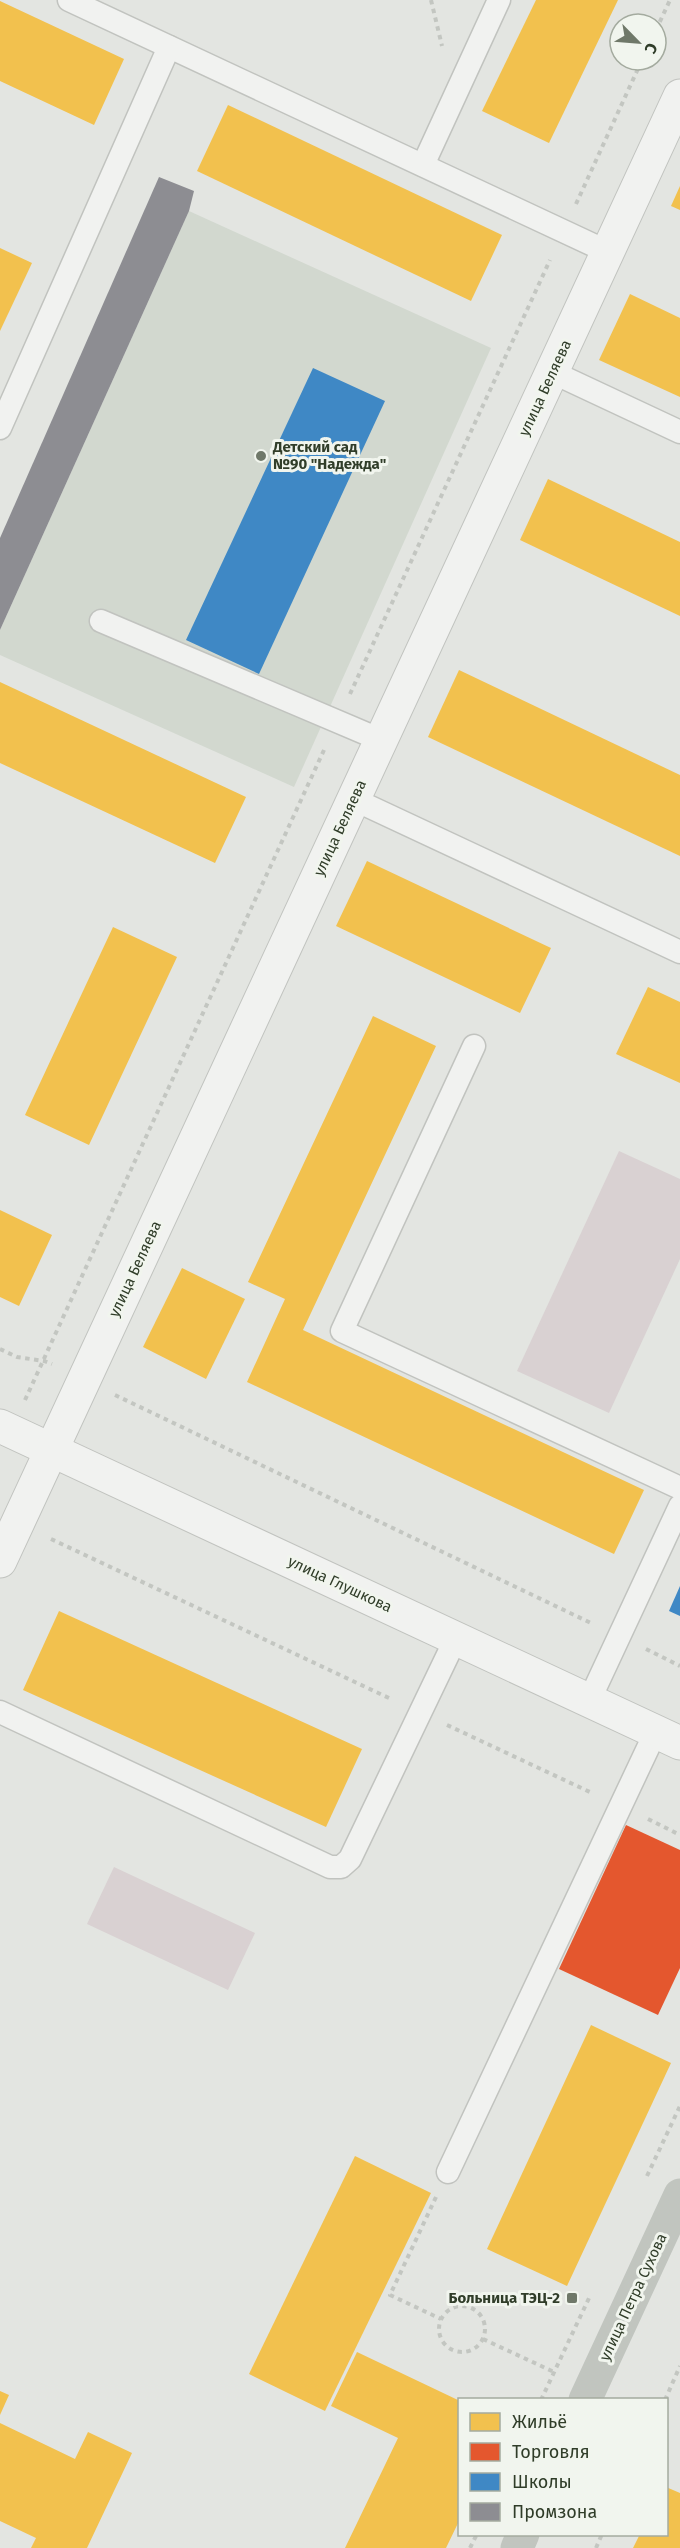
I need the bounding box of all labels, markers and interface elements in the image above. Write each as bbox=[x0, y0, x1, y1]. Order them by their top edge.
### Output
north arrow bbox=[608, 12, 668, 72]
text: С bbox=[640, 40, 662, 57]
street label: улица Беляева bbox=[515, 337, 575, 439]
place label: Детский сад №90 "Надежда" bbox=[272, 438, 386, 473]
marker: Детский сад №90 "Надежда" bbox=[254, 449, 268, 463]
street label: улица Беляева bbox=[310, 777, 370, 879]
street label: улица Беляева bbox=[105, 1218, 165, 1320]
street label: улица Глушкова bbox=[285, 1552, 395, 1616]
street label: улица Петра Сухова bbox=[596, 2230, 670, 2364]
place label: Больница ТЭЦ-2 bbox=[448, 2289, 560, 2307]
marker: Больница ТЭЦ-2 bbox=[565, 2291, 579, 2305]
legend bbox=[458, 2398, 668, 2536]
text: Жильё bbox=[512, 2411, 567, 2433]
text: Торговля bbox=[512, 2441, 590, 2463]
text: Школы bbox=[512, 2471, 572, 2493]
text: Промзона bbox=[512, 2501, 597, 2523]

